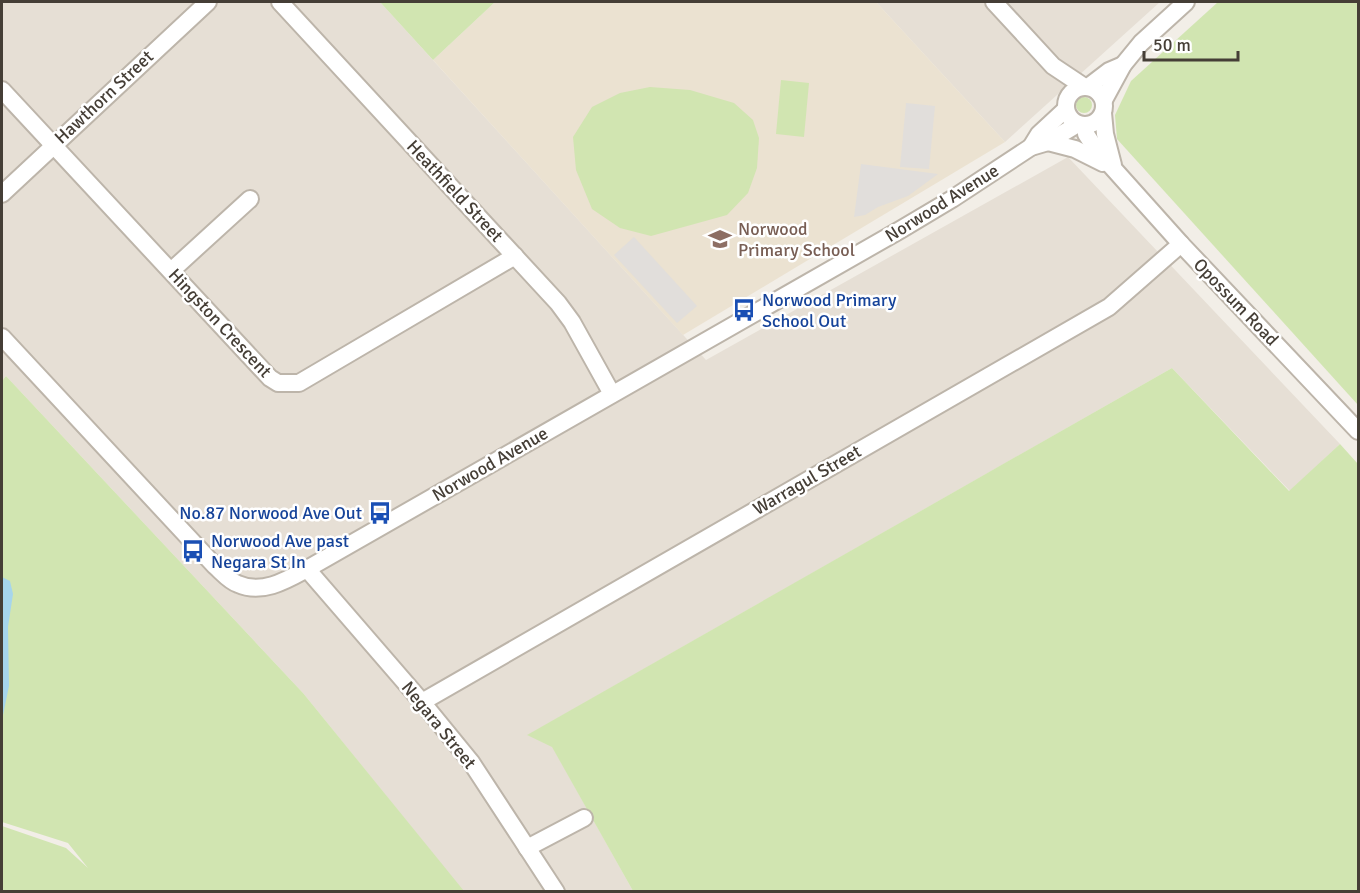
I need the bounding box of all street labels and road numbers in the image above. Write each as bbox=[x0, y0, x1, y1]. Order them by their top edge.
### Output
street label: Hawthorn Street bbox=[50, 46, 158, 148]
street label: Heathfield Street bbox=[402, 136, 508, 246]
street label: Norwood Avenue bbox=[881, 159, 1003, 247]
street label: Opossum Road bbox=[1189, 254, 1283, 350]
street label: Hingston Crescent bbox=[164, 264, 276, 382]
street label: Norwood Avenue bbox=[428, 422, 552, 506]
street label: Warragul Street bbox=[749, 440, 865, 520]
street label: Negara Street bbox=[397, 677, 481, 773]

